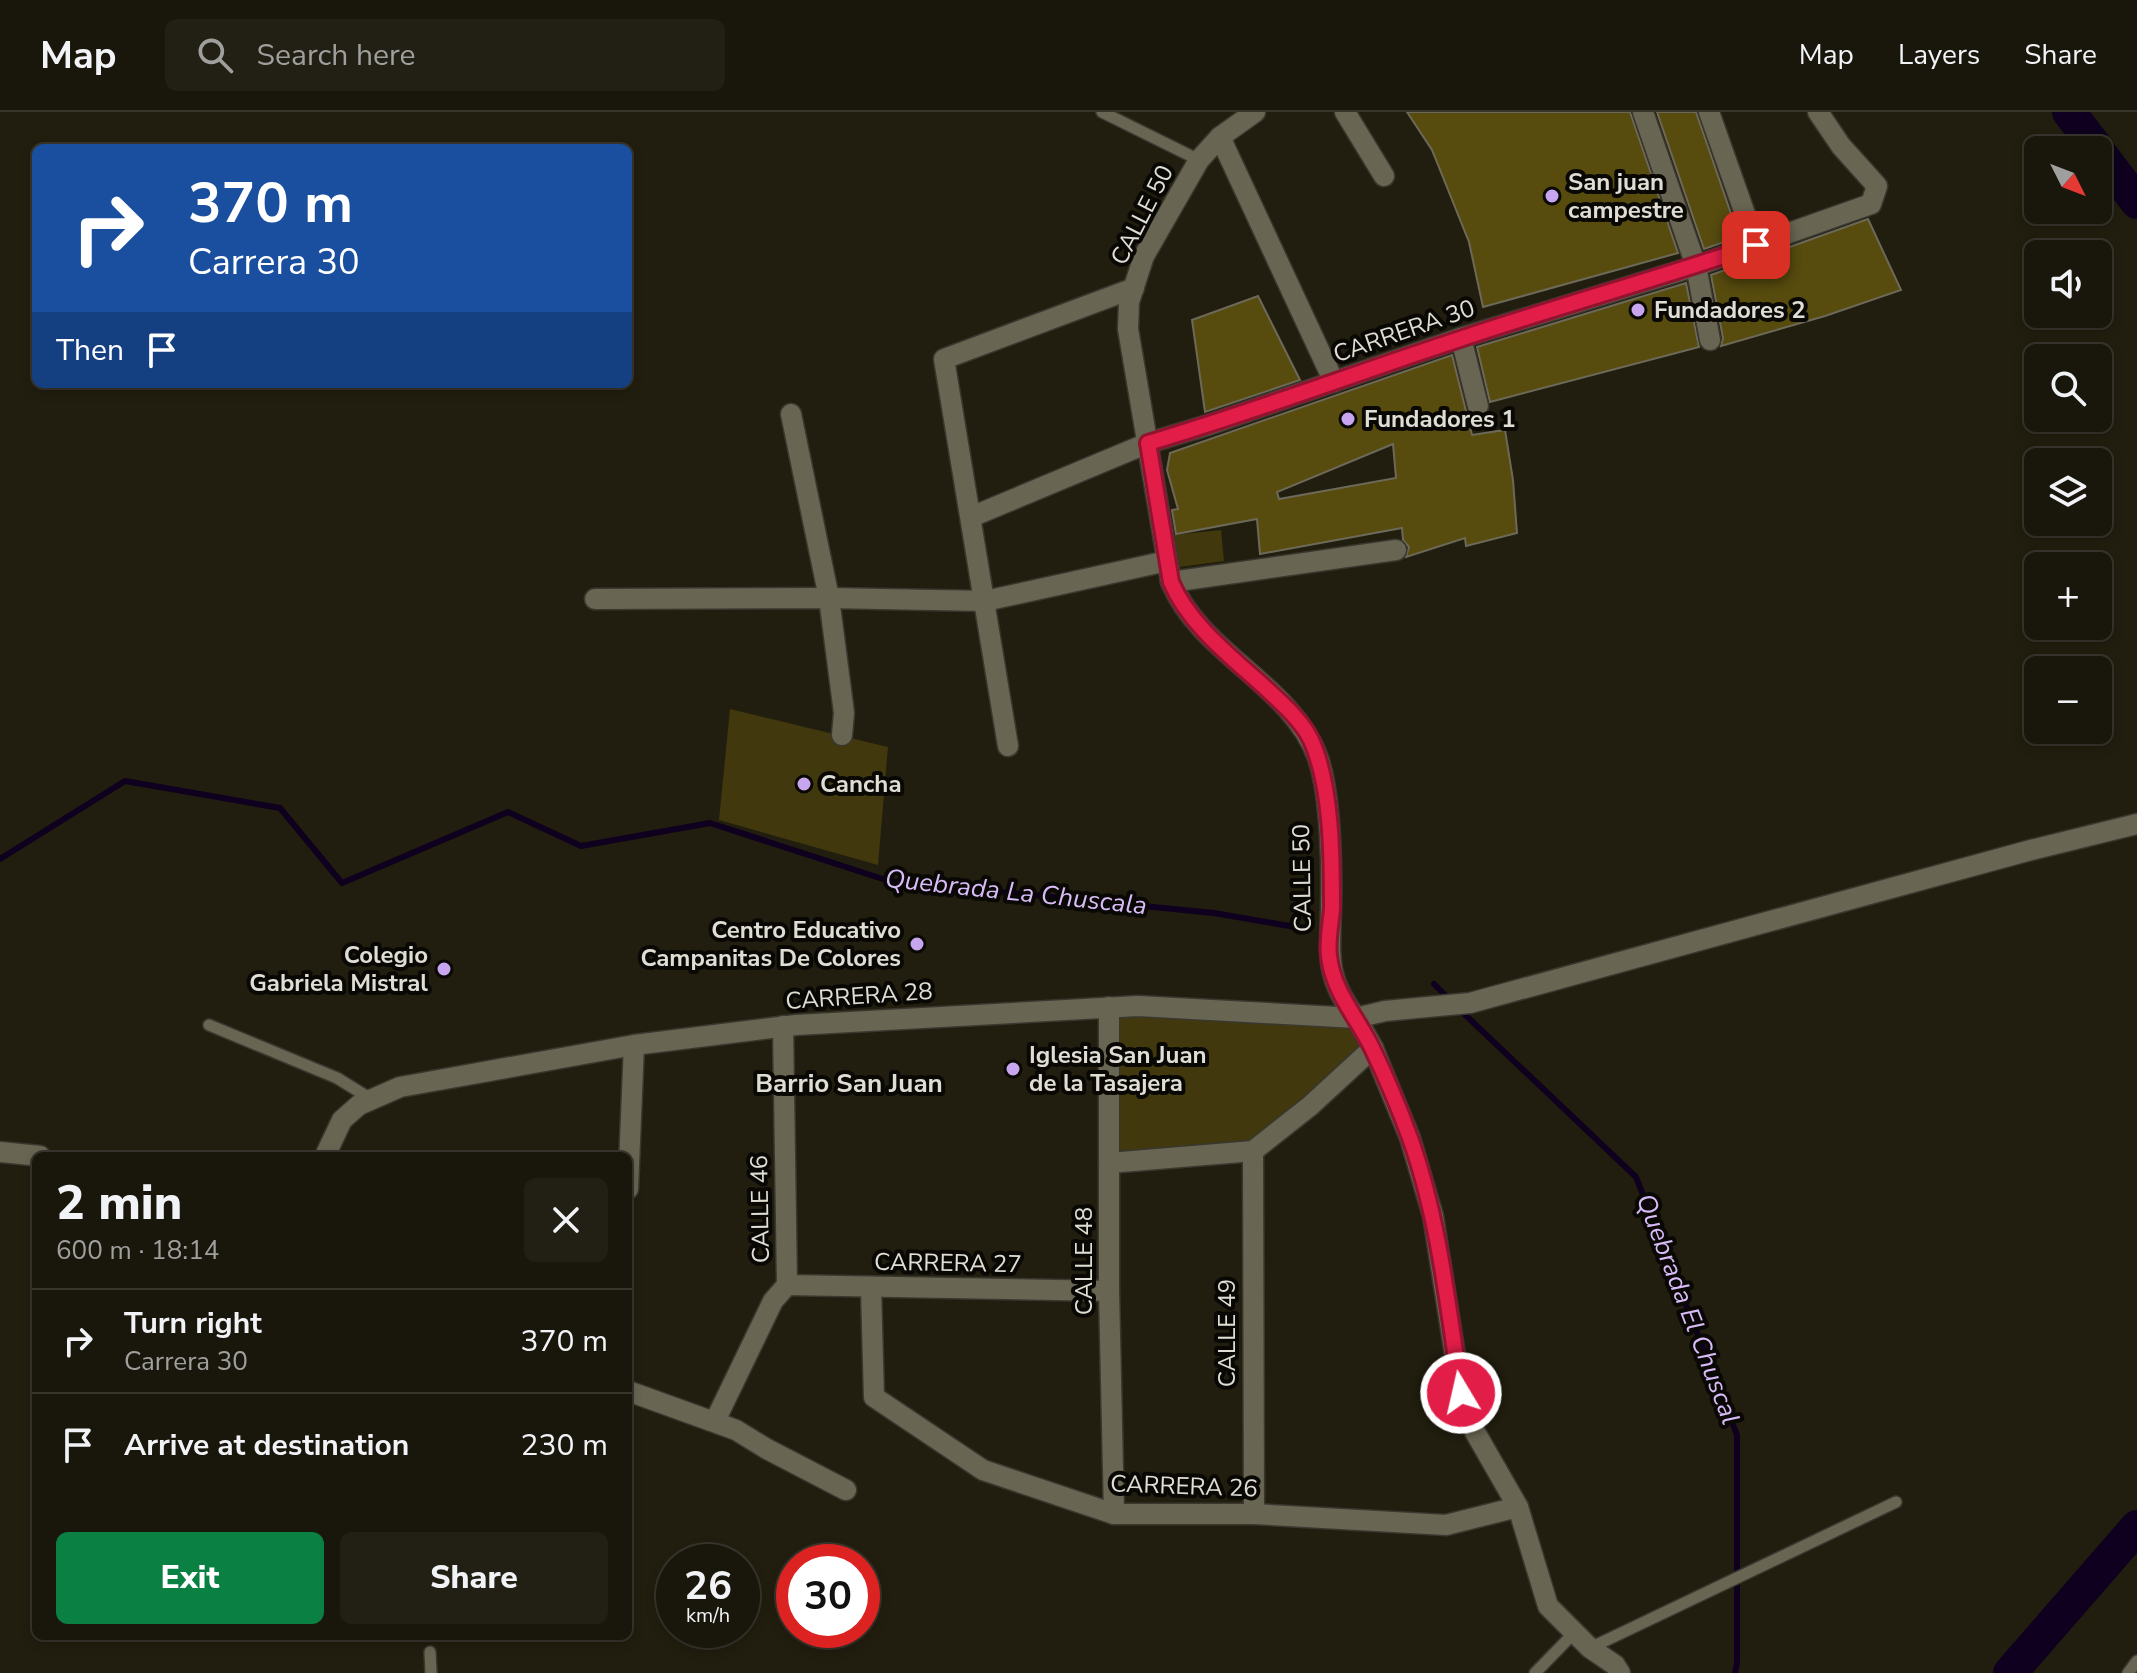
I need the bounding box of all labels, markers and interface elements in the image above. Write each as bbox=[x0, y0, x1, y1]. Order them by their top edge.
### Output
search box bbox=[165, 19, 725, 91]
text: Map bbox=[40, 30, 117, 81]
icon: search bbox=[193, 33, 237, 77]
text: Search here bbox=[257, 35, 416, 76]
text: Map bbox=[1799, 36, 1854, 74]
text: Layers bbox=[1898, 36, 1980, 74]
text: Share bbox=[2024, 36, 2097, 74]
north arrow bbox=[2024, 136, 2112, 224]
map controls bbox=[2024, 136, 2112, 744]
street label: CALLE 50 bbox=[1103, 160, 1181, 270]
text: 370 m bbox=[188, 165, 353, 242]
place label: San juan campestre bbox=[1568, 166, 1684, 226]
icon: right bbox=[56, 176, 160, 280]
marker: San juan campestre bbox=[1543, 187, 1561, 205]
pin bbox=[1722, 211, 1790, 279]
icon: arrive bbox=[1734, 223, 1778, 267]
text: Carrera 30 bbox=[188, 238, 360, 287]
button: sound bbox=[2024, 240, 2112, 328]
street label: CARRERA 30 bbox=[1329, 292, 1479, 370]
place label: Fundadores 2 bbox=[1654, 294, 1806, 326]
marker: Fundadores 2 bbox=[1629, 301, 1647, 319]
icon: arrive bbox=[140, 328, 184, 372]
text: Then bbox=[56, 330, 124, 371]
button: search bbox=[2024, 344, 2112, 432]
place label: Fundadores 1 bbox=[1364, 403, 1516, 435]
marker: Fundadores 1 bbox=[1339, 410, 1357, 428]
button: layers bbox=[2024, 448, 2112, 536]
button: + bbox=[2024, 552, 2112, 640]
button: − bbox=[2024, 656, 2112, 744]
place label: Cancha bbox=[820, 768, 902, 800]
marker: Cancha bbox=[795, 775, 813, 793]
street label: CALLE 50 bbox=[1285, 824, 1319, 932]
water label: Quebrada La Chuscala bbox=[883, 861, 1149, 923]
place label: Centro Educativo Campanitas De Colores bbox=[640, 914, 901, 974]
marker: Centro Educativo Campanitas De Colores bbox=[908, 935, 926, 953]
place label: Colegio Gabriela Mistral bbox=[249, 939, 428, 999]
marker: Colegio Gabriela Mistral bbox=[435, 960, 453, 978]
street label: CARRERA 28 bbox=[784, 975, 934, 1017]
place label: Iglesia San Juan de la Tasajera bbox=[1029, 1039, 1207, 1099]
marker: Iglesia San Juan de la Tasajera bbox=[1004, 1060, 1022, 1078]
district label: Barrio San Juan bbox=[755, 1066, 943, 1101]
street label: CALLE 46 bbox=[743, 1155, 777, 1263]
text: 2 min bbox=[56, 1170, 182, 1236]
button: close bbox=[524, 1178, 608, 1262]
water label: Quebrada El Chuscal bbox=[1628, 1189, 1748, 1429]
street label: CALLE 48 bbox=[1068, 1207, 1100, 1315]
text: 600 m · 18:14 bbox=[56, 1233, 219, 1268]
street label: CARRERA 27 bbox=[874, 1246, 1022, 1280]
street label: CALLE 49 bbox=[1211, 1279, 1243, 1387]
text: Turn right bbox=[124, 1303, 262, 1344]
icon: right bbox=[56, 1319, 100, 1363]
text: 370 m bbox=[521, 1321, 608, 1362]
text: Carrera 30 bbox=[124, 1344, 248, 1379]
position arrow bbox=[1419, 1351, 1503, 1435]
icon: arrive bbox=[56, 1423, 100, 1467]
text: Arrive at destination bbox=[124, 1425, 409, 1466]
text: 230 m bbox=[521, 1425, 608, 1466]
street label: CARRERA 26 bbox=[1110, 1467, 1258, 1505]
button: Exit bbox=[56, 1532, 324, 1624]
button: Share bbox=[340, 1532, 608, 1624]
speed limit sign: 30 bbox=[776, 1544, 880, 1648]
text: 26 bbox=[684, 1559, 732, 1613]
text: km/h bbox=[686, 1602, 730, 1629]

